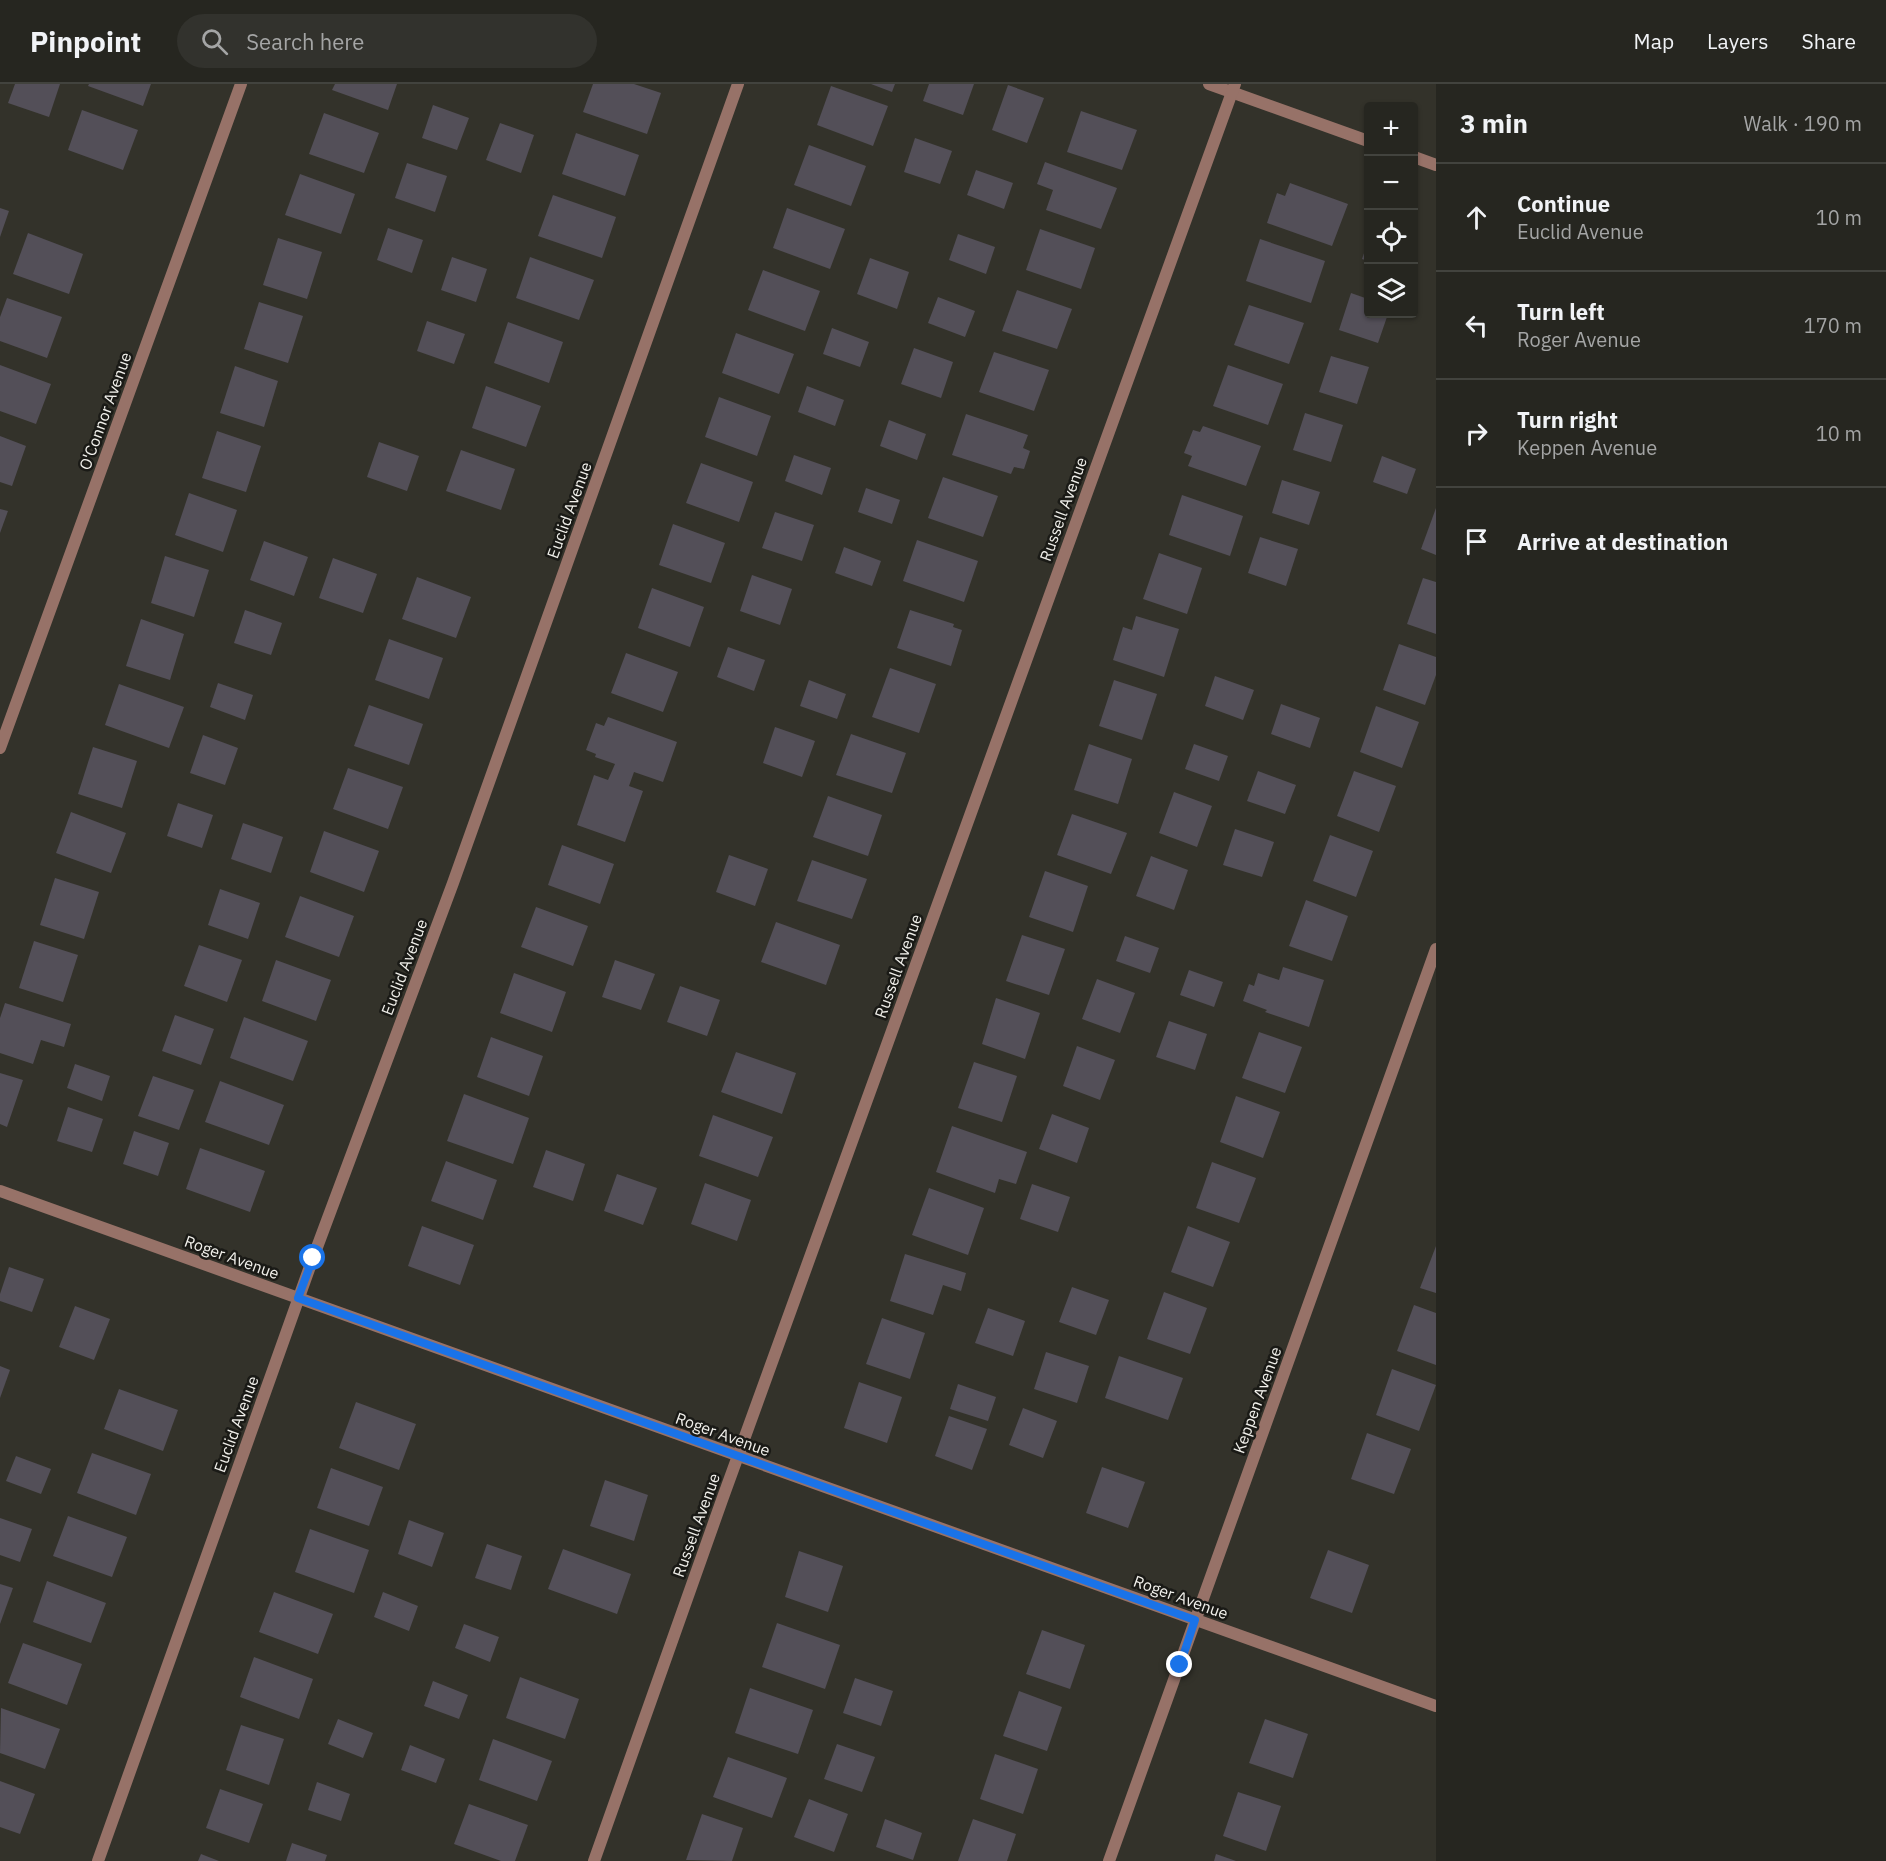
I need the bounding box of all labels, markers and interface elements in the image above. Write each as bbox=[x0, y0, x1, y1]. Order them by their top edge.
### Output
search box bbox=[177, 14, 597, 68]
text: Pinpoint bbox=[30, 23, 141, 60]
icon: search bbox=[198, 25, 231, 58]
text: Search here bbox=[246, 27, 364, 56]
text: Map bbox=[1634, 27, 1674, 55]
text: Layers bbox=[1707, 27, 1769, 55]
text: Share bbox=[1802, 27, 1856, 55]
map controls bbox=[1364, 102, 1418, 318]
button: + bbox=[1364, 102, 1418, 156]
text: 3 min bbox=[1460, 106, 1528, 140]
text: Walk · 190 m bbox=[1744, 110, 1862, 137]
button: − bbox=[1364, 156, 1418, 210]
text: Continue bbox=[1517, 189, 1610, 218]
icon: ahead bbox=[1460, 201, 1493, 234]
text: 10 m bbox=[1816, 204, 1862, 231]
button: locate bbox=[1364, 210, 1418, 264]
text: Euclid Avenue bbox=[1517, 218, 1644, 245]
button: layers bbox=[1364, 264, 1418, 318]
text: Turn left bbox=[1517, 297, 1605, 326]
icon: left bbox=[1460, 309, 1493, 342]
text: 170 m bbox=[1804, 312, 1862, 339]
text: Roger Avenue bbox=[1517, 326, 1641, 353]
street label: O'Connor Avenue bbox=[74, 349, 136, 473]
text: Turn right bbox=[1517, 405, 1618, 434]
icon: right bbox=[1460, 417, 1493, 450]
text: 10 m bbox=[1816, 420, 1862, 447]
text: Keppen Avenue bbox=[1517, 434, 1657, 461]
street label: Russell Avenue bbox=[1035, 454, 1091, 564]
street label: Euclid Avenue bbox=[542, 459, 596, 561]
icon: arrive bbox=[1460, 525, 1493, 558]
text: Arrive at destination bbox=[1517, 527, 1728, 556]
street label: Russell Avenue bbox=[870, 911, 926, 1021]
street label: Euclid Avenue bbox=[377, 916, 432, 1018]
street label: Roger Avenue bbox=[182, 1231, 282, 1283]
route start bbox=[299, 1244, 325, 1270]
street label: Keppen Avenue bbox=[1228, 1344, 1286, 1456]
street label: Euclid Avenue bbox=[209, 1373, 263, 1475]
street label: Roger Avenue bbox=[673, 1408, 773, 1460]
street label: Russell Avenue bbox=[668, 1470, 724, 1580]
street label: Roger Avenue bbox=[1131, 1571, 1231, 1623]
route end bbox=[1166, 1651, 1192, 1677]

